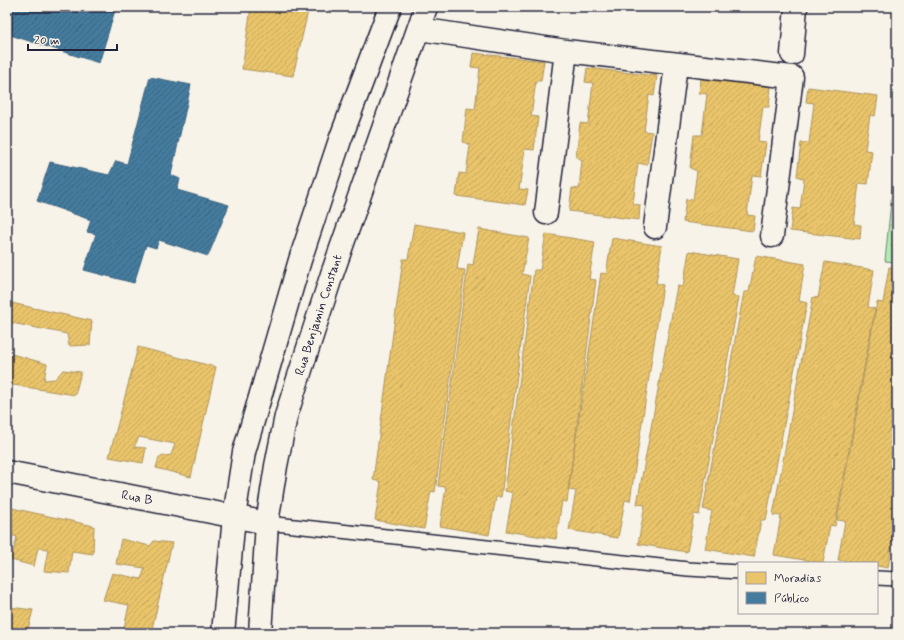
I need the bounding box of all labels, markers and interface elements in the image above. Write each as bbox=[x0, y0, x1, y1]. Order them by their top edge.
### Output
scale bar bbox=[28, 26, 117, 52]
text: 20 m bbox=[34, 33, 60, 49]
street label: Rua Benjamin Constant bbox=[291, 252, 347, 378]
street label: Rua B bbox=[120, 487, 154, 509]
legend bbox=[738, 562, 878, 614]
text: Moradias bbox=[774, 571, 822, 587]
text: Público bbox=[774, 591, 809, 607]

